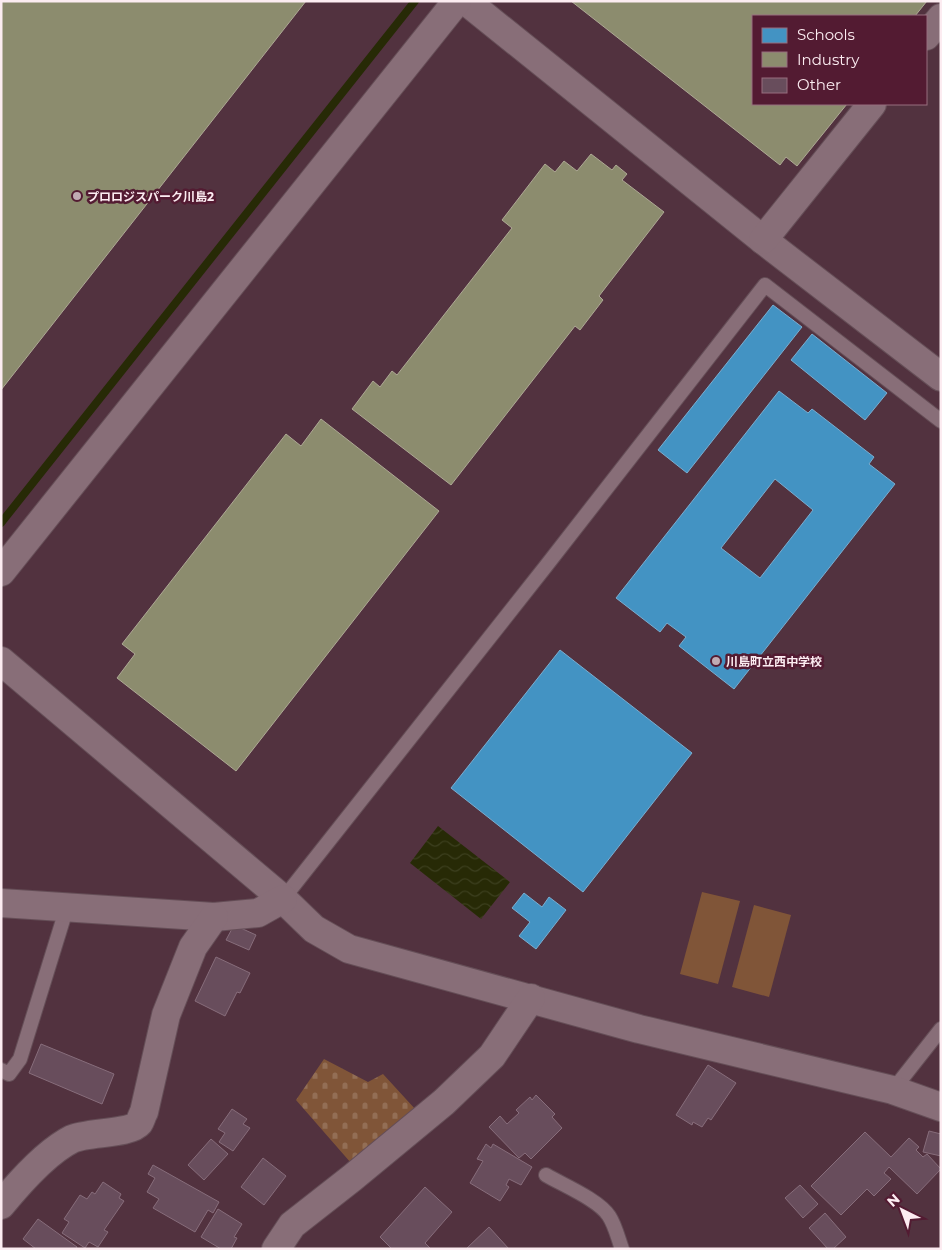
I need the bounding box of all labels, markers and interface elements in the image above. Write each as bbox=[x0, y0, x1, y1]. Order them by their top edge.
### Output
legend bbox=[752, 15, 927, 105]
text: Schools bbox=[797, 25, 855, 44]
text: Industry bbox=[797, 50, 860, 69]
text: Other bbox=[797, 75, 841, 94]
place label: プロロジスパーク川島2 bbox=[87, 189, 214, 204]
marker: プロロジスパーク川島2 bbox=[71, 190, 83, 202]
place label: 川島町立西中学校 bbox=[726, 654, 822, 669]
marker: 川島町立西中学校 bbox=[710, 655, 722, 667]
north arrow bbox=[877, 1185, 927, 1235]
text: N bbox=[883, 1190, 904, 1211]

